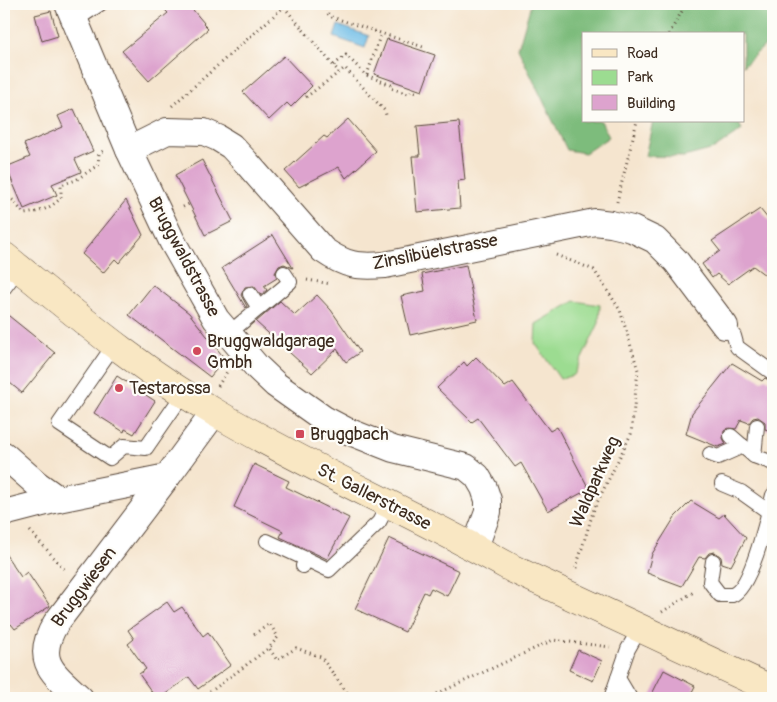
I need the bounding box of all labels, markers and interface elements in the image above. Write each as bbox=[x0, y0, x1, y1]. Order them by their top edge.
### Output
legend bbox=[582, 32, 744, 122]
text: Road bbox=[627, 44, 658, 63]
text: Park bbox=[627, 68, 654, 87]
text: Building bbox=[627, 94, 675, 113]
street label: Bruggwaldstrasse bbox=[143, 193, 225, 321]
street label: Zinslibüelstrasse bbox=[370, 229, 500, 275]
place label: Bruggwaldgarage Gmbh bbox=[207, 330, 335, 374]
marker: Bruggwaldgarage Gmbh bbox=[191, 345, 203, 357]
place label: Testarossa bbox=[129, 377, 211, 400]
marker: Testarossa bbox=[113, 382, 125, 394]
place label: Bruggbach bbox=[310, 423, 389, 446]
marker: Bruggbach bbox=[294, 428, 306, 440]
street label: Waldparkweg bbox=[565, 433, 625, 531]
street label: St. Gallerstrasse bbox=[313, 458, 435, 536]
street label: Bruggwiesen bbox=[46, 542, 122, 632]

